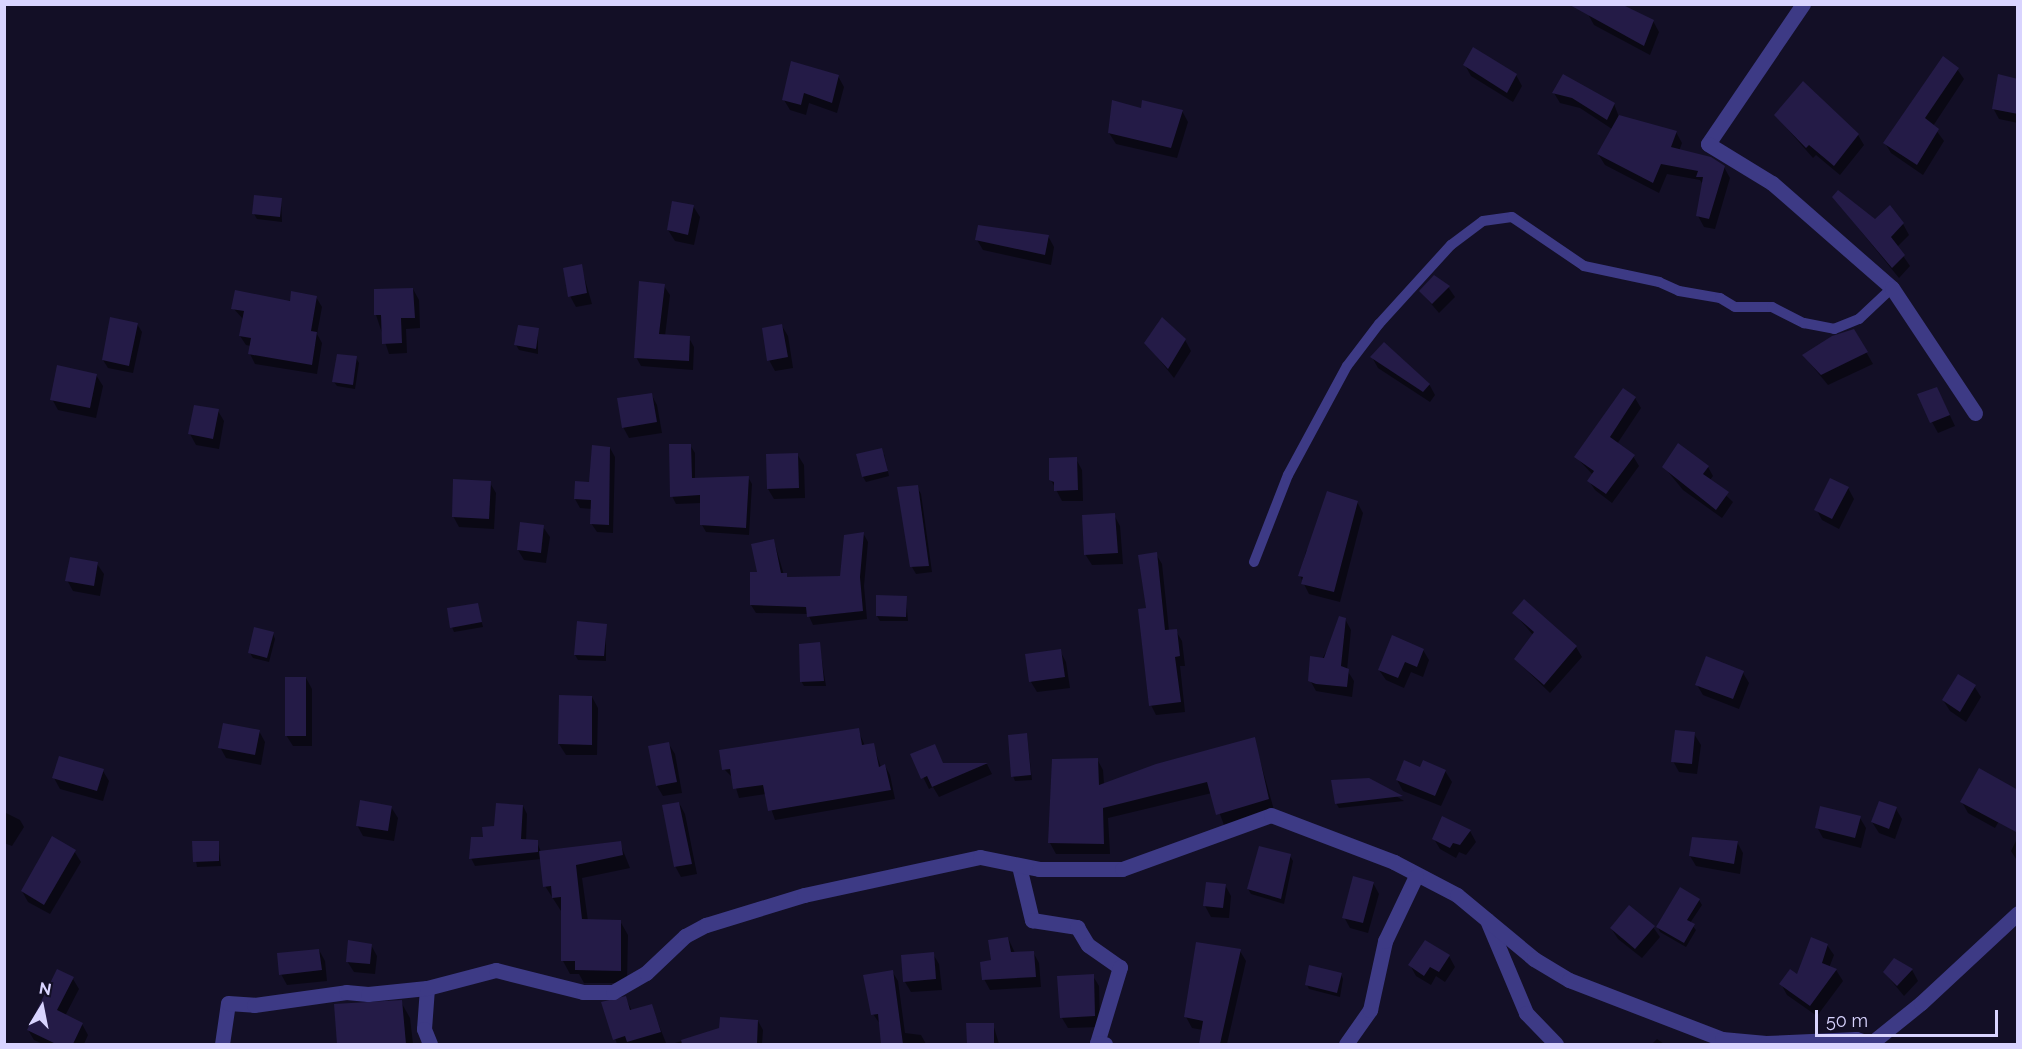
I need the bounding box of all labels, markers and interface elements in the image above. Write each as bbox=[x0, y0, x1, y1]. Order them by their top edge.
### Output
north arrow bbox=[12, 977, 72, 1037]
text: N bbox=[38, 978, 53, 999]
scale bar bbox=[1818, 998, 2001, 1036]
text: 50 m bbox=[1826, 1010, 1868, 1031]

